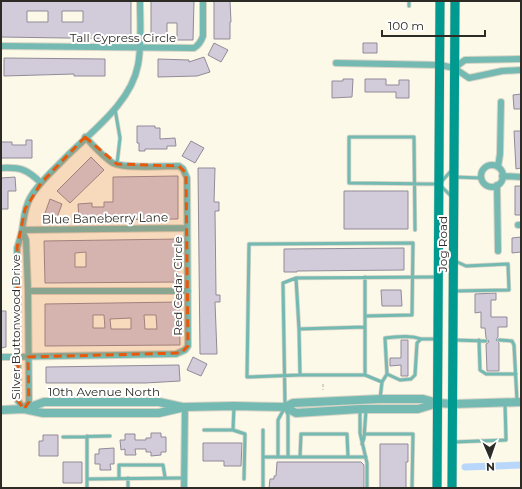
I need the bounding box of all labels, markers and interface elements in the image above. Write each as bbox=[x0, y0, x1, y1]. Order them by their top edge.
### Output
scale bar bbox=[382, 12, 485, 38]
text: 100 m bbox=[388, 18, 424, 33]
street label: Tall Cypress Circle bbox=[70, 30, 176, 45]
street label: Blue Baneberry Lane bbox=[42, 209, 168, 227]
street label: Jog Road bbox=[435, 216, 450, 273]
street label: Red Cedar Circle bbox=[170, 236, 185, 336]
street label: Silver Buttonwood Drive bbox=[8, 254, 23, 400]
street label: 10th Avenue North bbox=[48, 384, 160, 399]
north arrow bbox=[470, 437, 510, 477]
text: N bbox=[486, 460, 495, 474]

